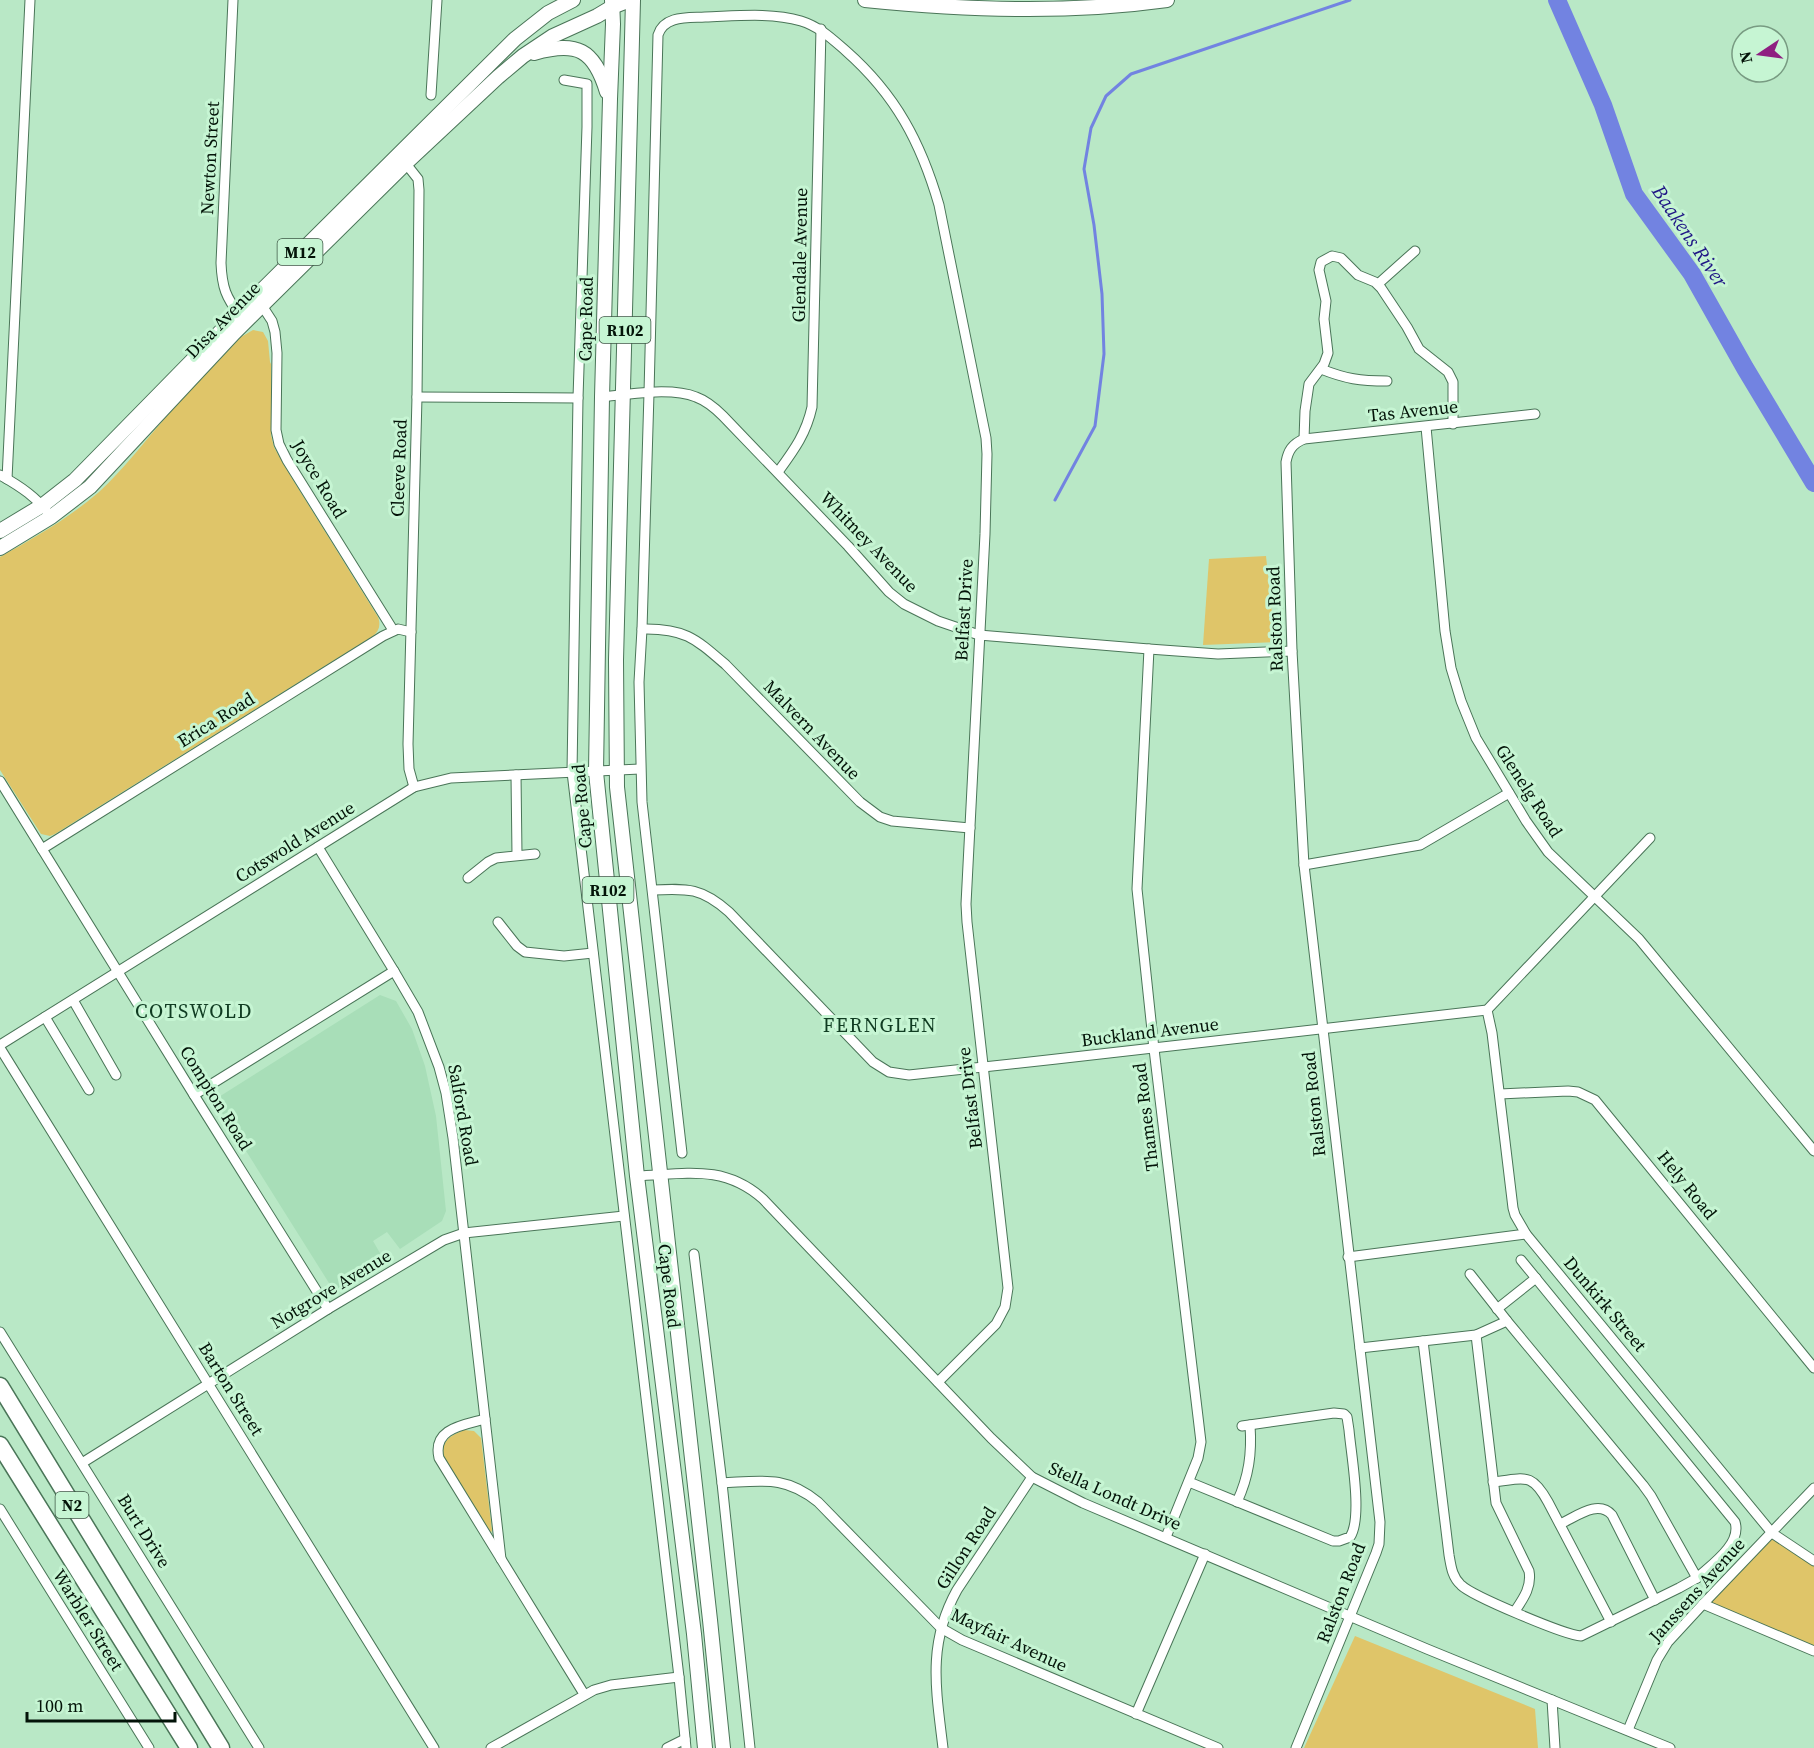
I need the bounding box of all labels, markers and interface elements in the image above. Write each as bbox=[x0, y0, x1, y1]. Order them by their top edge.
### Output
north arrow bbox=[1730, 24, 1790, 84]
text: N bbox=[1733, 49, 1757, 66]
street label: Newton Street bbox=[194, 101, 225, 215]
water label: Baakens River bbox=[1645, 178, 1735, 294]
street label: Glendale Avenue bbox=[786, 187, 813, 323]
road number: M12 bbox=[278, 239, 322, 265]
street label: Disa Avenue bbox=[179, 276, 266, 364]
street label: Cape Road bbox=[572, 276, 599, 362]
road number: R102 bbox=[600, 317, 650, 343]
street label: Tas Avenue bbox=[1367, 393, 1459, 428]
street label: Cleeve Road bbox=[384, 419, 413, 517]
street label: Joyce Road bbox=[286, 434, 353, 523]
street label: Whitney Avenue bbox=[815, 486, 924, 598]
street label: Belfast Drive bbox=[948, 558, 979, 662]
street label: Ralston Road bbox=[1260, 566, 1289, 672]
street label: Malvern Avenue bbox=[758, 674, 866, 785]
street label: Erica Road bbox=[172, 686, 259, 753]
street label: Glenelg Road bbox=[1490, 739, 1569, 842]
street label: Cape Road bbox=[565, 763, 598, 849]
street label: Cotswold Avenue bbox=[230, 795, 359, 888]
road number: R102 bbox=[582, 877, 634, 903]
district label: COTSWOLD bbox=[135, 997, 253, 1025]
district label: FERNGLEN bbox=[823, 1011, 937, 1039]
street label: Buckland Avenue bbox=[1080, 1011, 1220, 1052]
street label: Compton Road bbox=[174, 1041, 259, 1155]
street label: Belfast Drive bbox=[951, 1046, 988, 1150]
street label: Ralston Road bbox=[1296, 1050, 1331, 1158]
street label: Thames Road bbox=[1126, 1061, 1165, 1173]
street label: Salford Road bbox=[442, 1062, 485, 1167]
street label: Hely Road bbox=[1652, 1145, 1723, 1224]
street label: Cape Road bbox=[652, 1242, 687, 1330]
street label: Notgrove Avenue bbox=[266, 1243, 396, 1334]
street label: Dunkirk Street bbox=[1558, 1251, 1653, 1357]
street label: Barton Street bbox=[193, 1337, 270, 1440]
street label: Stella Londt Drive bbox=[1045, 1455, 1186, 1536]
street label: Burt Drive bbox=[112, 1489, 177, 1572]
road number: N2 bbox=[56, 1492, 88, 1518]
street label: Gillon Road bbox=[929, 1501, 1002, 1594]
street label: Janssens Avenue bbox=[1642, 1532, 1750, 1648]
street label: Ralston Road bbox=[1310, 1539, 1371, 1647]
street label: Warbler Street bbox=[47, 1564, 130, 1676]
street label: Mayfair Avenue bbox=[947, 1602, 1072, 1677]
scale bar bbox=[27, 1685, 176, 1723]
text: 100 m bbox=[36, 1693, 83, 1718]

